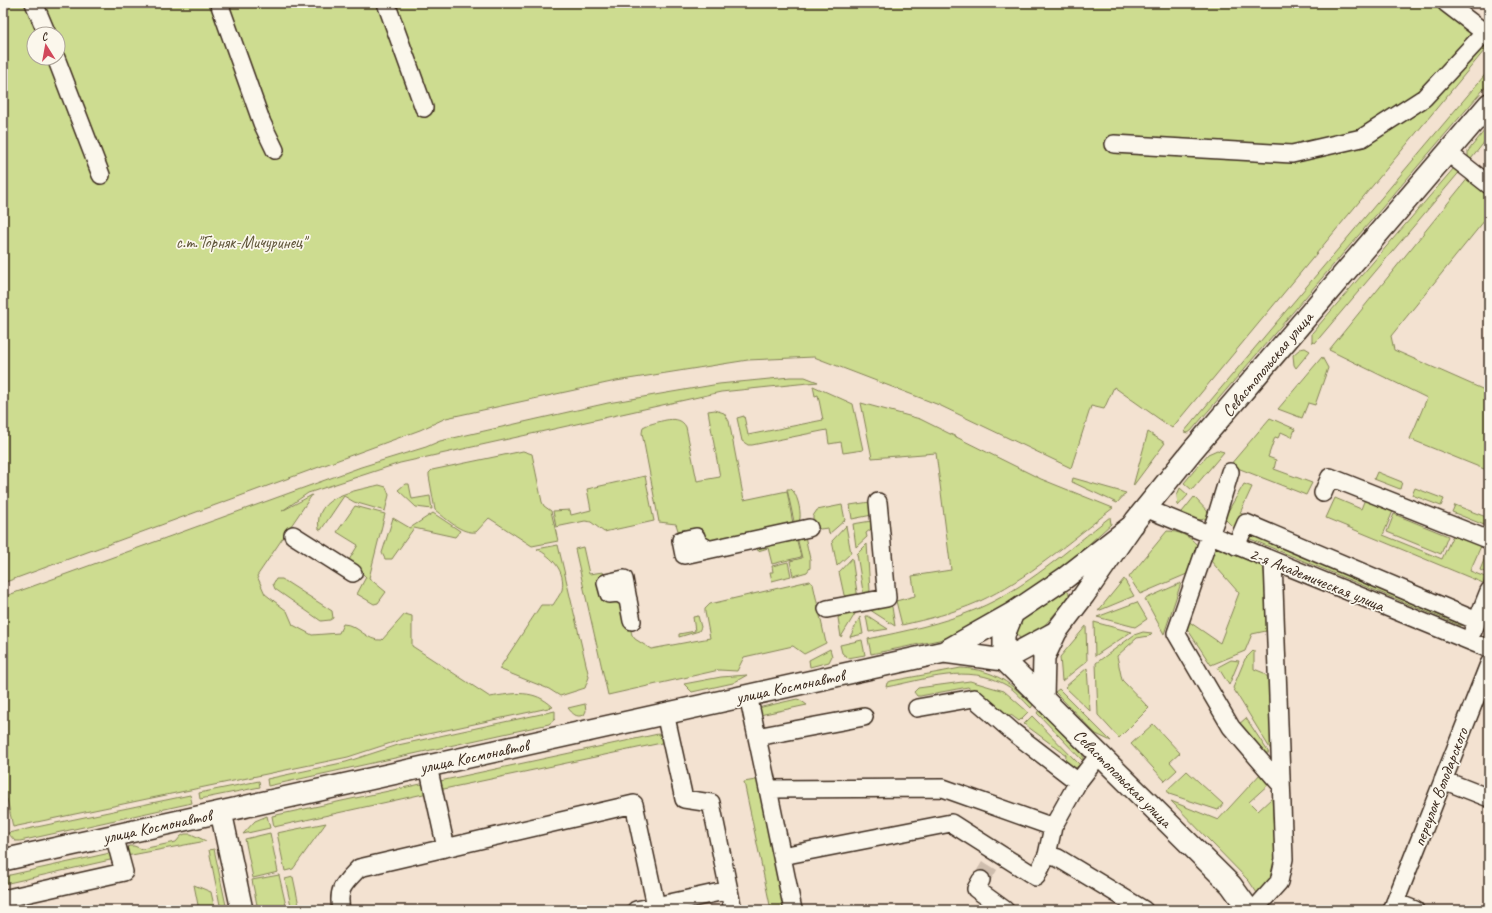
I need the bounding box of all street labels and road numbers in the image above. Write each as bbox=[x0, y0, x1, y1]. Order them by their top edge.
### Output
street label: Севастопольская улица bbox=[1217, 306, 1319, 421]
street label: 2-я Академическая улица bbox=[1246, 543, 1389, 617]
street label: улица Космонавтов bbox=[733, 664, 849, 708]
street label: переулок Володарского bbox=[1408, 724, 1473, 849]
street label: Севастопольская улица bbox=[1069, 725, 1178, 833]
street label: улица Космонавтов bbox=[417, 734, 533, 778]
street label: улица Космонавтов bbox=[100, 804, 216, 848]

